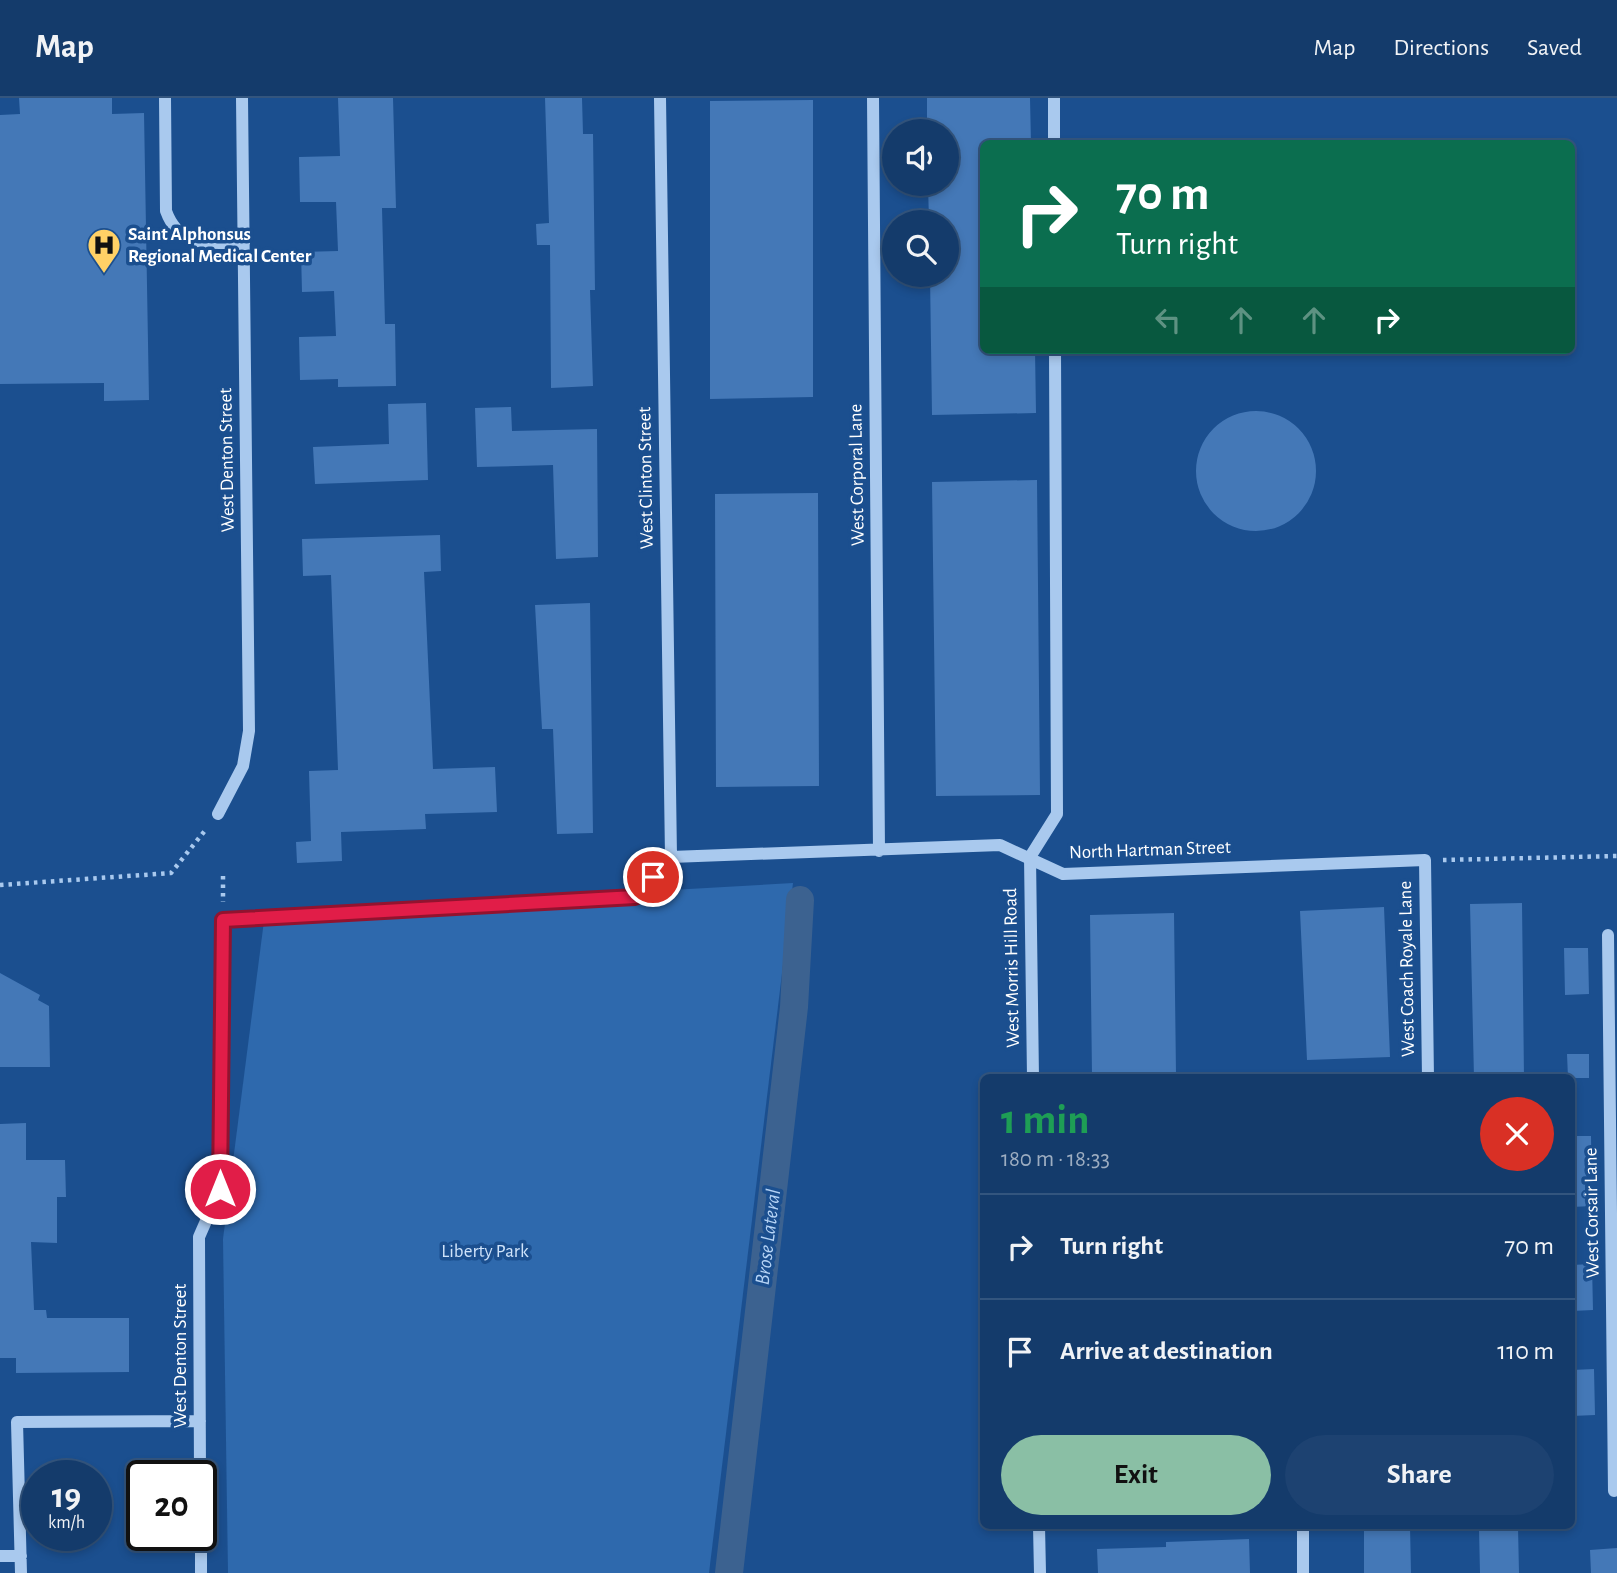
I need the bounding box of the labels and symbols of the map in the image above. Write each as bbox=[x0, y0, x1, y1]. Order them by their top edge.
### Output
place label: Saint Alphonsus Regional Medical Center bbox=[128, 225, 312, 266]
hospital icon: Saint Alphonsus Regional Medical Center bbox=[85, 226, 123, 275]
street label: West Denton Street bbox=[216, 388, 238, 532]
street label: West Corporal Lane bbox=[846, 404, 868, 546]
street label: West Clinton Street bbox=[635, 406, 657, 550]
street label: North Hartman Street bbox=[1069, 838, 1231, 862]
pin bbox=[623, 847, 683, 907]
street label: West Coach Royale Lane bbox=[1396, 881, 1418, 1057]
street label: West Morris Hill Road bbox=[1001, 888, 1023, 1048]
street label: West Corsair Lane bbox=[1581, 1148, 1603, 1278]
position arrow bbox=[183, 1152, 257, 1226]
water label: Brose Lateral bbox=[752, 1188, 784, 1286]
park label: Liberty Park bbox=[441, 1242, 529, 1261]
street label: West Denton Street bbox=[171, 1284, 190, 1428]
speed limit sign: 20 bbox=[126, 1460, 217, 1551]

